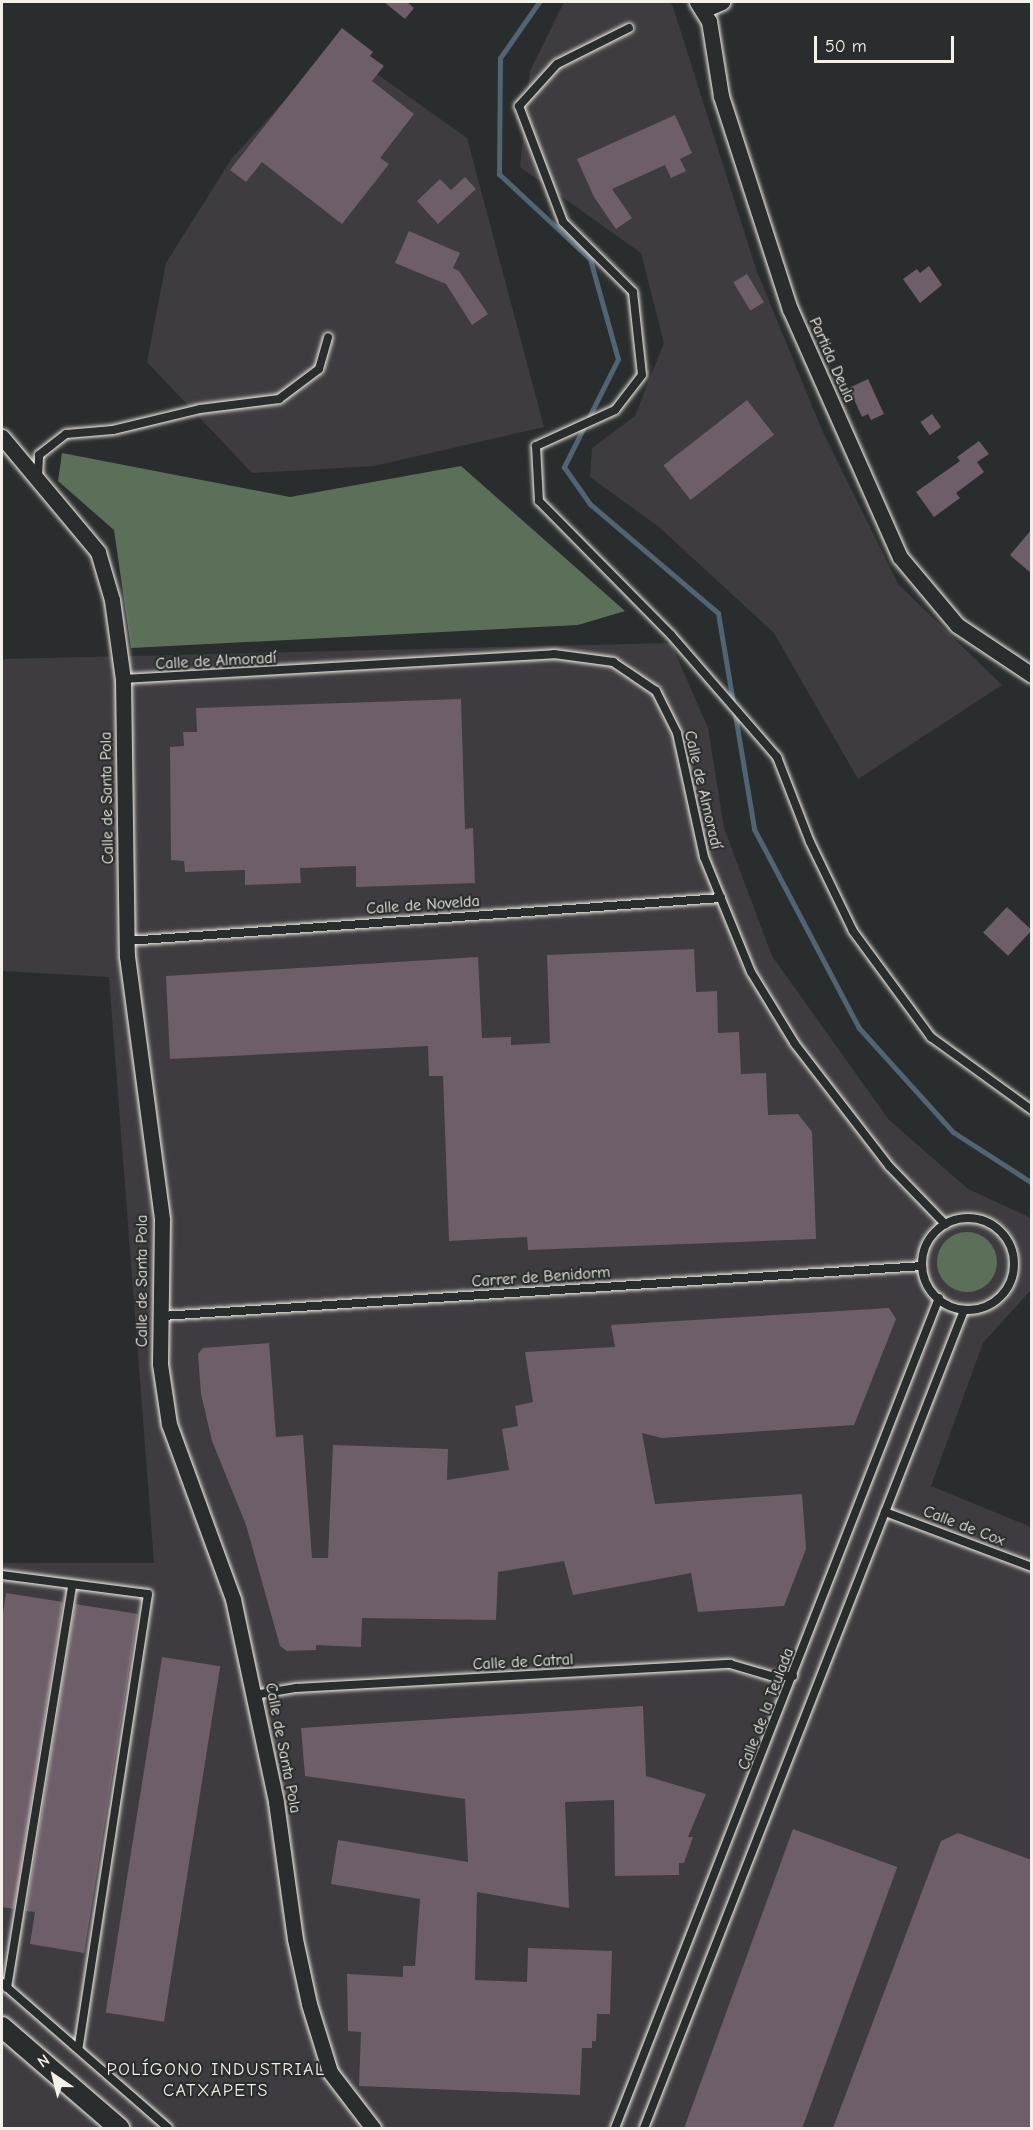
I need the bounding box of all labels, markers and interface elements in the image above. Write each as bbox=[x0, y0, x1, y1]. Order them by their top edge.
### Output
scale bar bbox=[817, 24, 956, 62]
text: 50 m bbox=[825, 36, 867, 57]
street label: Partida Deula bbox=[805, 314, 859, 406]
street label: Calle de Almoradí bbox=[155, 648, 277, 674]
street label: Calle de Almoradí bbox=[680, 729, 726, 851]
street label: Calle de Santa Pola bbox=[96, 732, 118, 864]
street label: Calle de Novelda bbox=[366, 891, 480, 919]
street label: Calle de Santa Pola bbox=[132, 1215, 152, 1347]
street label: Carrer de Benidorm bbox=[471, 1263, 611, 1291]
street label: Calle de Cox bbox=[921, 1502, 1007, 1550]
street label: Calle de la Teulada bbox=[734, 1645, 798, 1773]
street label: Calle de Catral bbox=[472, 1650, 574, 1674]
street label: Calle de Santa Pola bbox=[261, 1681, 305, 1815]
north arrow bbox=[24, 2046, 84, 2106]
text: N bbox=[34, 2051, 53, 2072]
district label: POLÍGONO INDUSTRIAL CATXAPETS bbox=[107, 2060, 325, 2102]

